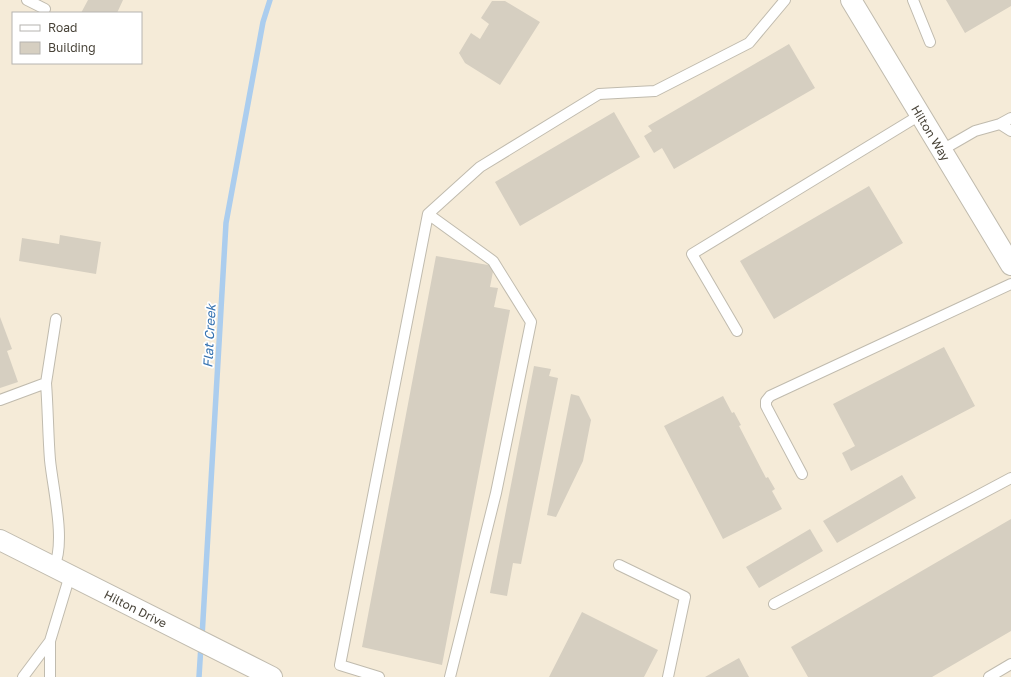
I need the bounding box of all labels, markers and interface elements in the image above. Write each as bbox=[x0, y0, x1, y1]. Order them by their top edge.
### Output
legend bbox=[12, 12, 142, 64]
text: Road bbox=[48, 20, 77, 35]
text: Building bbox=[48, 40, 96, 55]
street label: Hilton Way bbox=[908, 102, 954, 164]
water label: Flat Creek bbox=[199, 302, 219, 368]
street label: Hilton Drive bbox=[102, 586, 170, 630]

